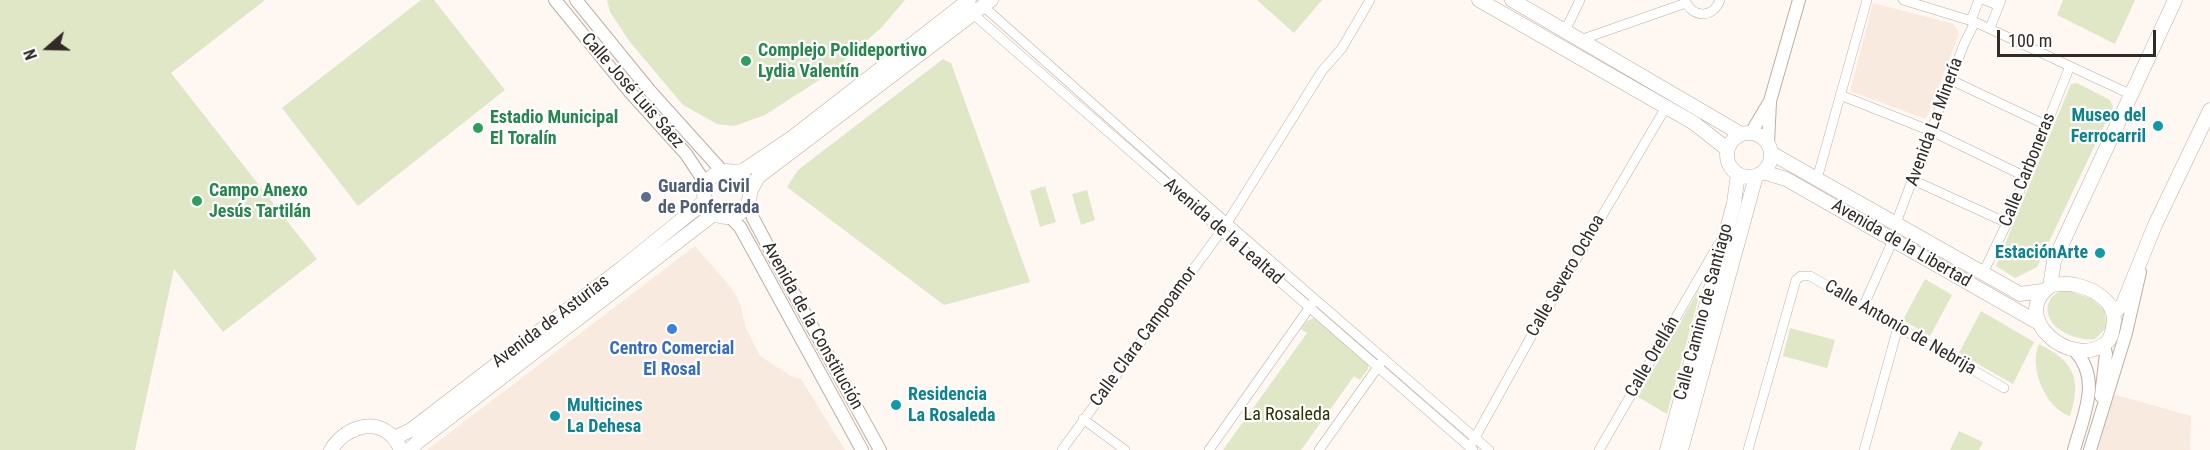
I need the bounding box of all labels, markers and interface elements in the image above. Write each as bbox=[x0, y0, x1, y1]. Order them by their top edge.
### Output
north arrow bbox=[18, 18, 78, 78]
scale bar bbox=[2000, 18, 2159, 56]
street label: Calle José Luis Sáez bbox=[576, 29, 688, 153]
text: 100 m bbox=[2008, 30, 2052, 51]
place label: Complejo Polideportivo Lydia Valentín bbox=[758, 40, 927, 82]
text: N bbox=[20, 46, 41, 62]
marker: Complejo Polideportivo Lydia Valentín bbox=[739, 54, 753, 68]
street label: Avenida La Minería bbox=[1902, 55, 1968, 189]
place label: Museo del Ferrocarril bbox=[2071, 105, 2146, 148]
place label: Estadio Municipal El Toralín bbox=[490, 107, 618, 150]
street label: Calle Carboneras bbox=[1995, 110, 2061, 230]
marker: Museo del Ferrocarril bbox=[2151, 119, 2165, 133]
marker: Estadio Municipal El Toralín bbox=[471, 121, 485, 135]
street label: Avenida de la Lealtad bbox=[1159, 174, 1287, 290]
place label: Guardia Civil de Ponferrada bbox=[658, 176, 759, 219]
place label: Campo Anexo Jesús Tartilán bbox=[209, 180, 311, 222]
marker: Guardia Civil de Ponferrada bbox=[639, 190, 653, 204]
marker: Campo Anexo Jesús Tartilán bbox=[190, 194, 204, 208]
street label: Avenida de la Libertad bbox=[1827, 195, 1975, 293]
street label: Calle Severo Ochoa bbox=[1522, 211, 1610, 341]
street label: Calle Camino de Santiago bbox=[1670, 221, 1738, 403]
street label: Avenida de la Constitución bbox=[757, 238, 867, 414]
place label: EstaciónArte bbox=[1995, 242, 2088, 264]
marker: EstaciónArte bbox=[2093, 246, 2107, 260]
street label: Calle Clara Campoamor bbox=[1086, 263, 1202, 411]
street label: Avenida de Asturias bbox=[488, 271, 614, 373]
street label: Calle Antonio de Nebrija bbox=[1820, 276, 1980, 380]
street label: Calle Orellán bbox=[1621, 313, 1685, 401]
marker: Centro Comercial El Rosal bbox=[665, 322, 679, 336]
place label: Centro Comercial El Rosal bbox=[610, 338, 734, 380]
place label: Residencia La Rosaleda bbox=[908, 384, 995, 426]
place label: Multicines La Dehesa bbox=[567, 395, 643, 438]
marker: Residencia La Rosaleda bbox=[889, 398, 903, 412]
park label: La Rosaleda bbox=[1244, 404, 1330, 426]
marker: Multicines La Dehesa bbox=[548, 409, 562, 423]

